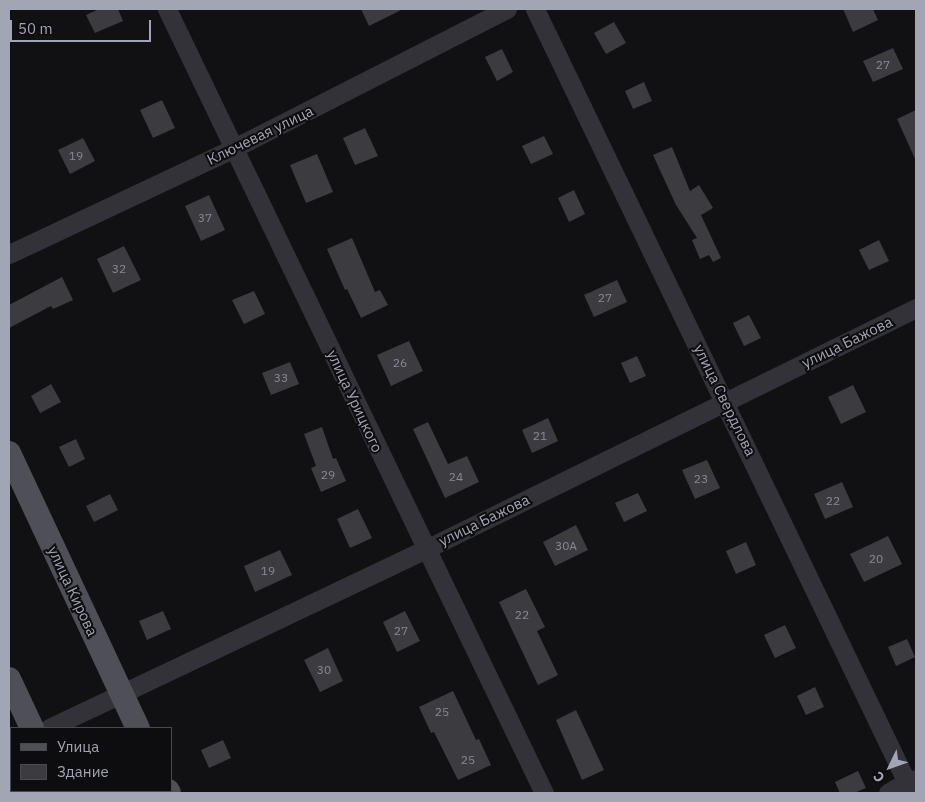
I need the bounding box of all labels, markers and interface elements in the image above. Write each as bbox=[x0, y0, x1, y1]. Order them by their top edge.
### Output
scale bar bbox=[12, 10, 154, 42]
text: 50 m bbox=[18, 19, 53, 38]
house number: 27 bbox=[876, 58, 890, 72]
street label: Ключевая улица bbox=[204, 102, 316, 168]
house number: 19 bbox=[69, 149, 83, 163]
house number: 37 bbox=[198, 211, 212, 225]
house number: 32 bbox=[112, 262, 126, 276]
house number: 27 bbox=[598, 291, 612, 305]
street label: улица Бажова bbox=[799, 312, 895, 372]
street label: улица Свердлова bbox=[690, 341, 760, 459]
street label: улица Урицкого bbox=[323, 347, 387, 455]
house number: 26 bbox=[393, 356, 407, 370]
house number: 33 bbox=[274, 371, 288, 385]
house number: 21 bbox=[533, 429, 547, 443]
house number: 29 bbox=[321, 468, 335, 482]
house number: 24 bbox=[449, 470, 463, 484]
house number: 23 bbox=[694, 472, 708, 486]
street label: улица Бажова bbox=[436, 490, 532, 550]
house number: 22 bbox=[826, 494, 840, 508]
house number: 30А bbox=[555, 539, 577, 553]
street label: улица Кирова bbox=[44, 543, 102, 639]
house number: 20 bbox=[869, 552, 883, 566]
house number: 19 bbox=[261, 564, 275, 578]
house number: 22 bbox=[515, 608, 529, 622]
house number: 27 bbox=[394, 624, 408, 638]
house number: 30 bbox=[317, 663, 331, 677]
house number: 25 bbox=[435, 705, 449, 719]
legend bbox=[10, 727, 172, 792]
text: Улица bbox=[57, 737, 99, 756]
north arrow bbox=[865, 742, 915, 792]
house number: 25 bbox=[461, 753, 475, 767]
text: Здание bbox=[57, 762, 109, 781]
text: С bbox=[869, 768, 889, 786]

